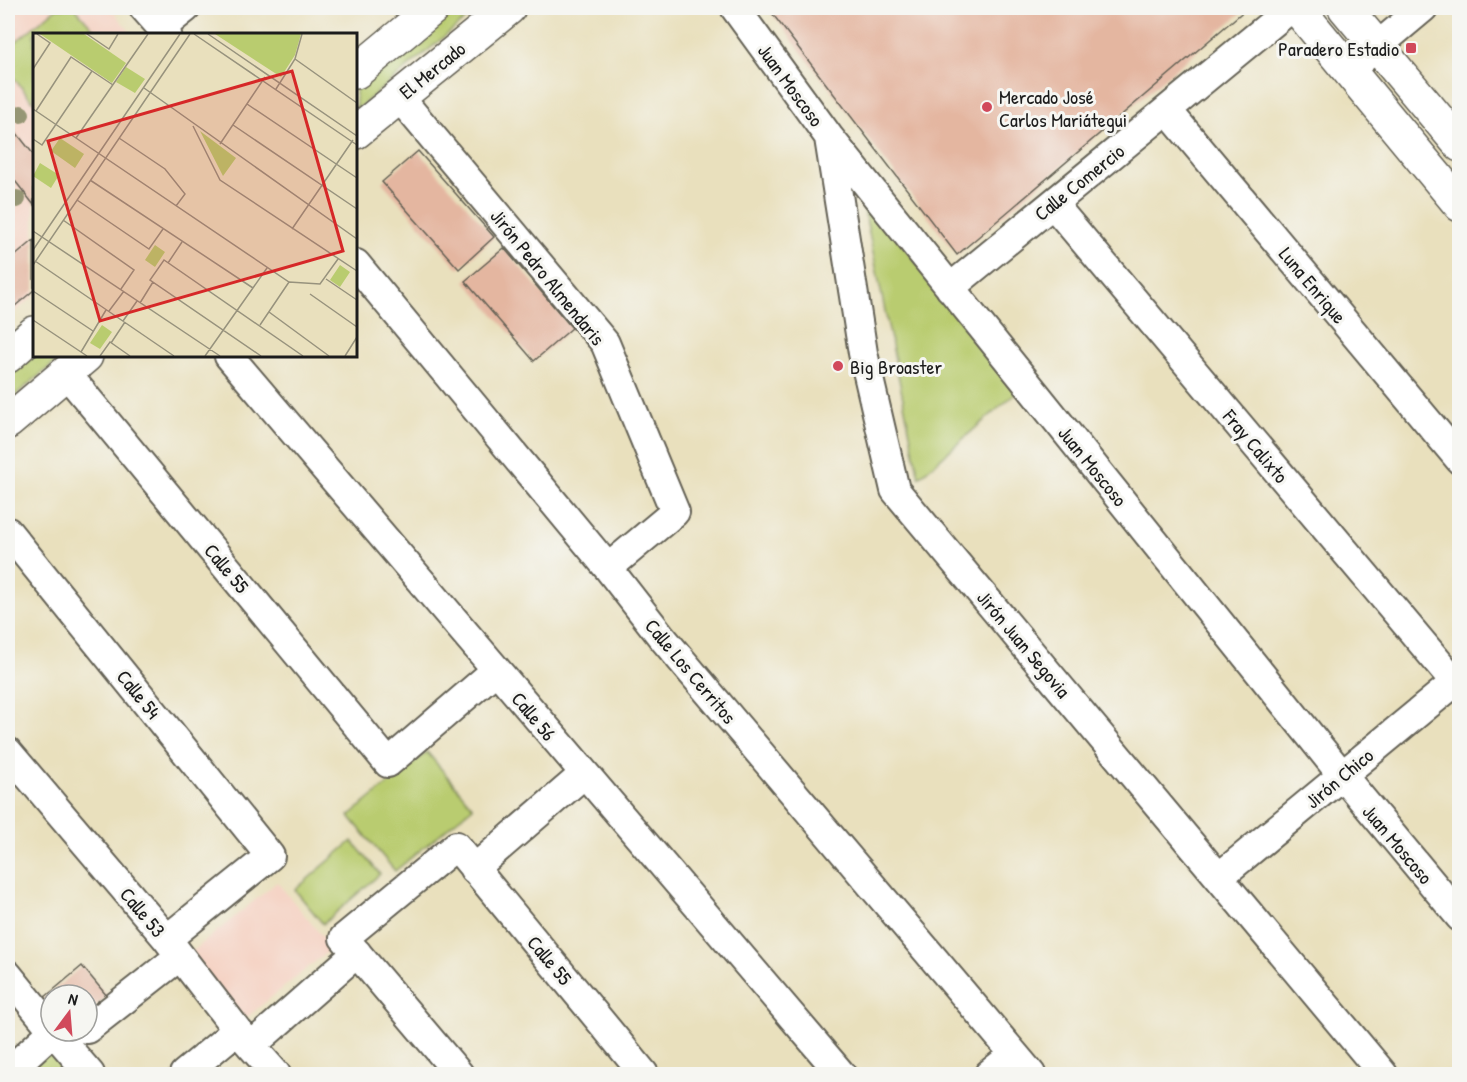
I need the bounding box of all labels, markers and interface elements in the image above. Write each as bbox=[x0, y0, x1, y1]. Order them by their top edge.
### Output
inset map bbox=[33, 33, 357, 357]
street label: El Mercado bbox=[393, 35, 471, 105]
place label: Paradero Estadio bbox=[1278, 35, 1399, 62]
street label: Juan Moscoso bbox=[752, 38, 830, 132]
marker: Paradero Estadio bbox=[1404, 41, 1418, 55]
place label: Mercado José Carlos Mariátegui bbox=[999, 83, 1127, 133]
marker: Mercado José Carlos Mariátegui bbox=[980, 100, 994, 114]
street label: Calle Comercio bbox=[1028, 137, 1130, 227]
street label: Jirón Pedro Almendaris bbox=[485, 203, 612, 351]
street label: Luna Enrique bbox=[1273, 241, 1353, 329]
place label: Big Broaster bbox=[850, 353, 942, 380]
marker: Big Broaster bbox=[831, 359, 845, 373]
street label: Fray Calixto bbox=[1217, 403, 1295, 489]
street label: Juan Moscoso bbox=[1052, 420, 1134, 512]
street label: Calle 55 bbox=[198, 538, 256, 599]
street label: Jirón Juan Segovia bbox=[971, 585, 1077, 704]
street label: Calle Los Cerritos bbox=[639, 613, 743, 729]
street label: Calle 54 bbox=[111, 664, 167, 724]
street label: Calle 56 bbox=[506, 686, 562, 746]
street label: Jirón Chico bbox=[1299, 742, 1379, 814]
street label: Juan Moscoso bbox=[1357, 799, 1439, 889]
street label: Calle 53 bbox=[114, 881, 172, 943]
street label: Calle 55 bbox=[521, 930, 579, 991]
north arrow bbox=[39, 983, 99, 1043]
text: N bbox=[66, 987, 81, 1010]

